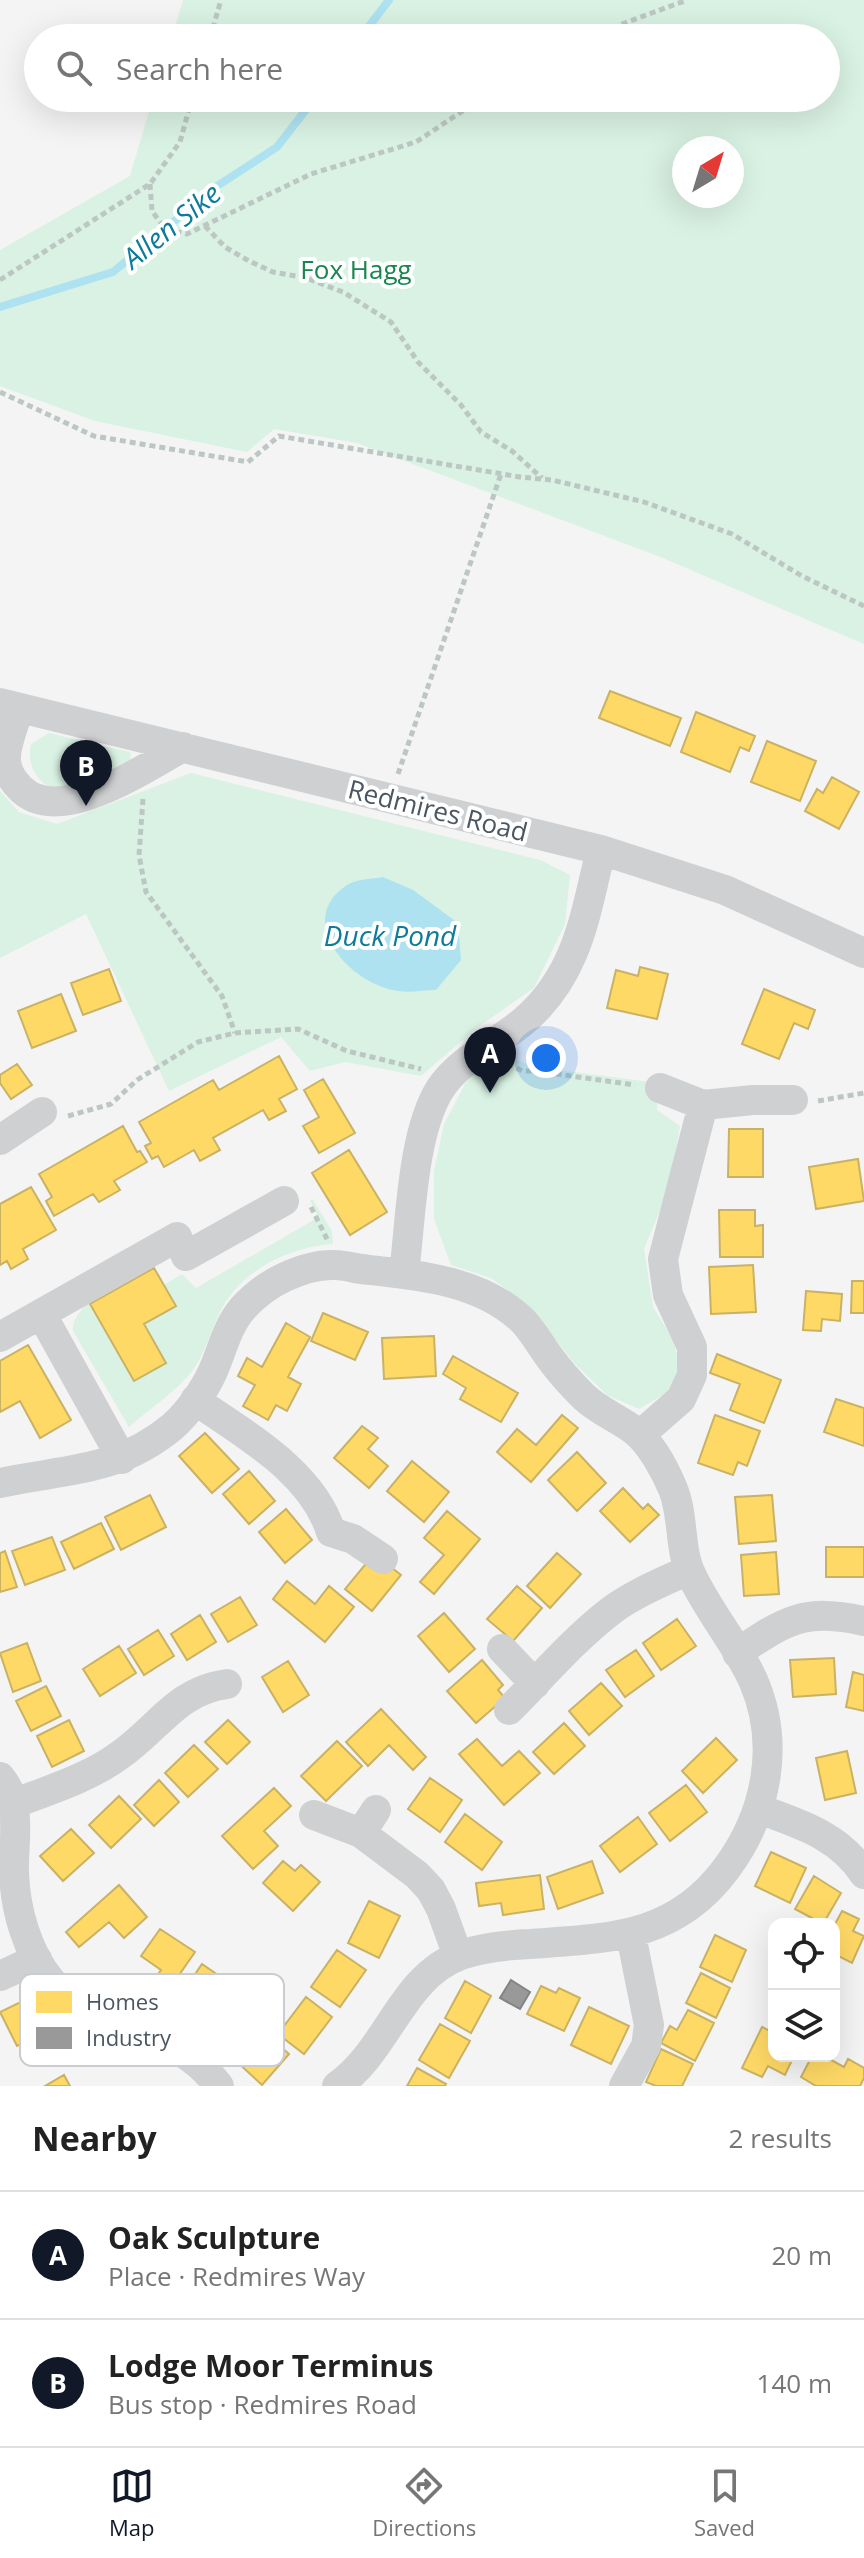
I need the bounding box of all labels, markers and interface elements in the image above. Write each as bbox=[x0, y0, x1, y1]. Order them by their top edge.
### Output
search box bbox=[24, 24, 840, 112]
icon: search bbox=[52, 46, 96, 90]
text: Search here bbox=[116, 48, 283, 89]
north arrow bbox=[672, 136, 744, 208]
water label: Allen Sike bbox=[112, 174, 228, 278]
park label: Fox Hagg bbox=[300, 251, 412, 287]
pin: B bbox=[60, 740, 112, 806]
street label: Redmires Road bbox=[345, 770, 531, 850]
water label: Duck Pond bbox=[324, 916, 457, 954]
pin: A bbox=[464, 1027, 516, 1093]
your location bbox=[526, 1038, 566, 1078]
map controls bbox=[768, 1918, 840, 2062]
button: locate bbox=[768, 1918, 840, 1990]
legend bbox=[20, 1974, 284, 2066]
text: Homes bbox=[86, 1986, 159, 2016]
button: layers bbox=[768, 1990, 840, 2062]
text: Industry bbox=[86, 2022, 172, 2052]
text: Nearby bbox=[32, 2115, 157, 2161]
text: 2 results bbox=[729, 2120, 832, 2156]
text: Oak Sculpture bbox=[108, 2217, 320, 2258]
text: A bbox=[49, 2237, 67, 2273]
text: 20 m bbox=[771, 2237, 832, 2273]
text: Place · Redmires Way bbox=[108, 2258, 365, 2294]
text: Lodge Moor Terminus bbox=[108, 2345, 434, 2386]
text: B bbox=[49, 2365, 67, 2401]
text: 140 m bbox=[757, 2365, 832, 2401]
text: Bus stop · Redmires Road bbox=[108, 2386, 417, 2422]
tab: Map bbox=[109, 2464, 154, 2542]
tab: Directions bbox=[372, 2464, 476, 2542]
tab: Saved bbox=[694, 2464, 755, 2542]

